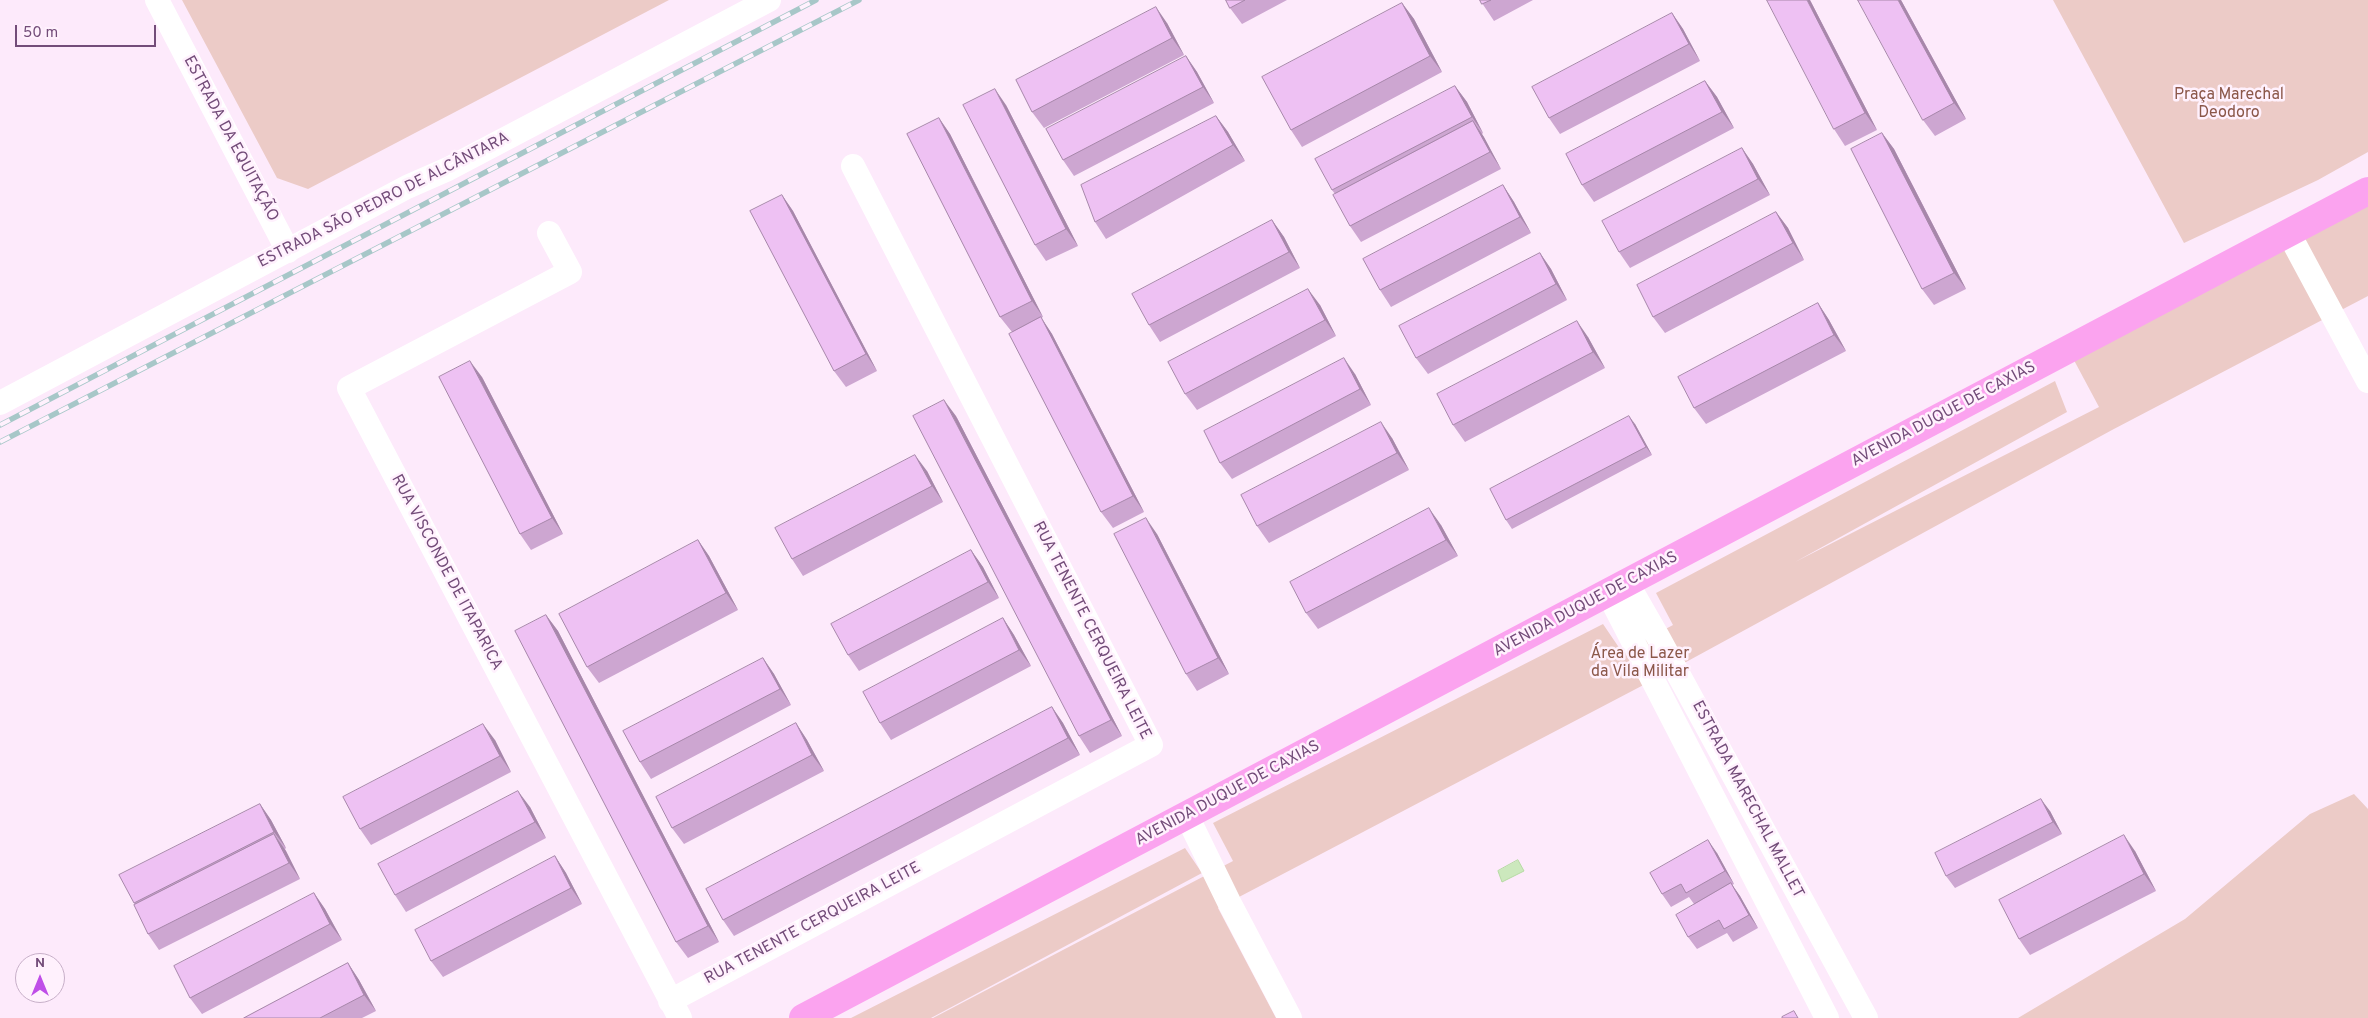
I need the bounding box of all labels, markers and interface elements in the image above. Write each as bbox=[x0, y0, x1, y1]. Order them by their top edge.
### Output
scale bar bbox=[18, 15, 159, 47]
text: 50 m bbox=[23, 24, 58, 43]
street label: ESTRADA DA EQUITAÇÃO bbox=[178, 53, 282, 225]
park label: Praça Marechal Deodoro bbox=[2174, 86, 2284, 124]
street label: ESTRADA SÃO PEDRO DE ALCÂNTARA bbox=[255, 129, 513, 273]
street label: AVENIDA DUQUE DE CAXIAS bbox=[1849, 358, 2039, 472]
street label: RUA VISCONDE DE ITAPARICA bbox=[386, 472, 506, 674]
street label: RUA TENENTE CERQUEIRA LEITE bbox=[1027, 519, 1155, 743]
street label: AVENIDA DUQUE DE CAXIAS bbox=[1491, 548, 1681, 662]
park label: Área de Lazer da Vila Militar bbox=[1590, 645, 1690, 683]
street label: ESTRADA MARECHAL MALLET bbox=[1687, 698, 1807, 902]
street label: AVENIDA DUQUE DE CAXIAS bbox=[1133, 737, 1323, 851]
street label: RUA TENENTE CERQUEIRA LEITE bbox=[702, 859, 924, 989]
north arrow bbox=[15, 953, 65, 1003]
text: N bbox=[35, 955, 45, 972]

